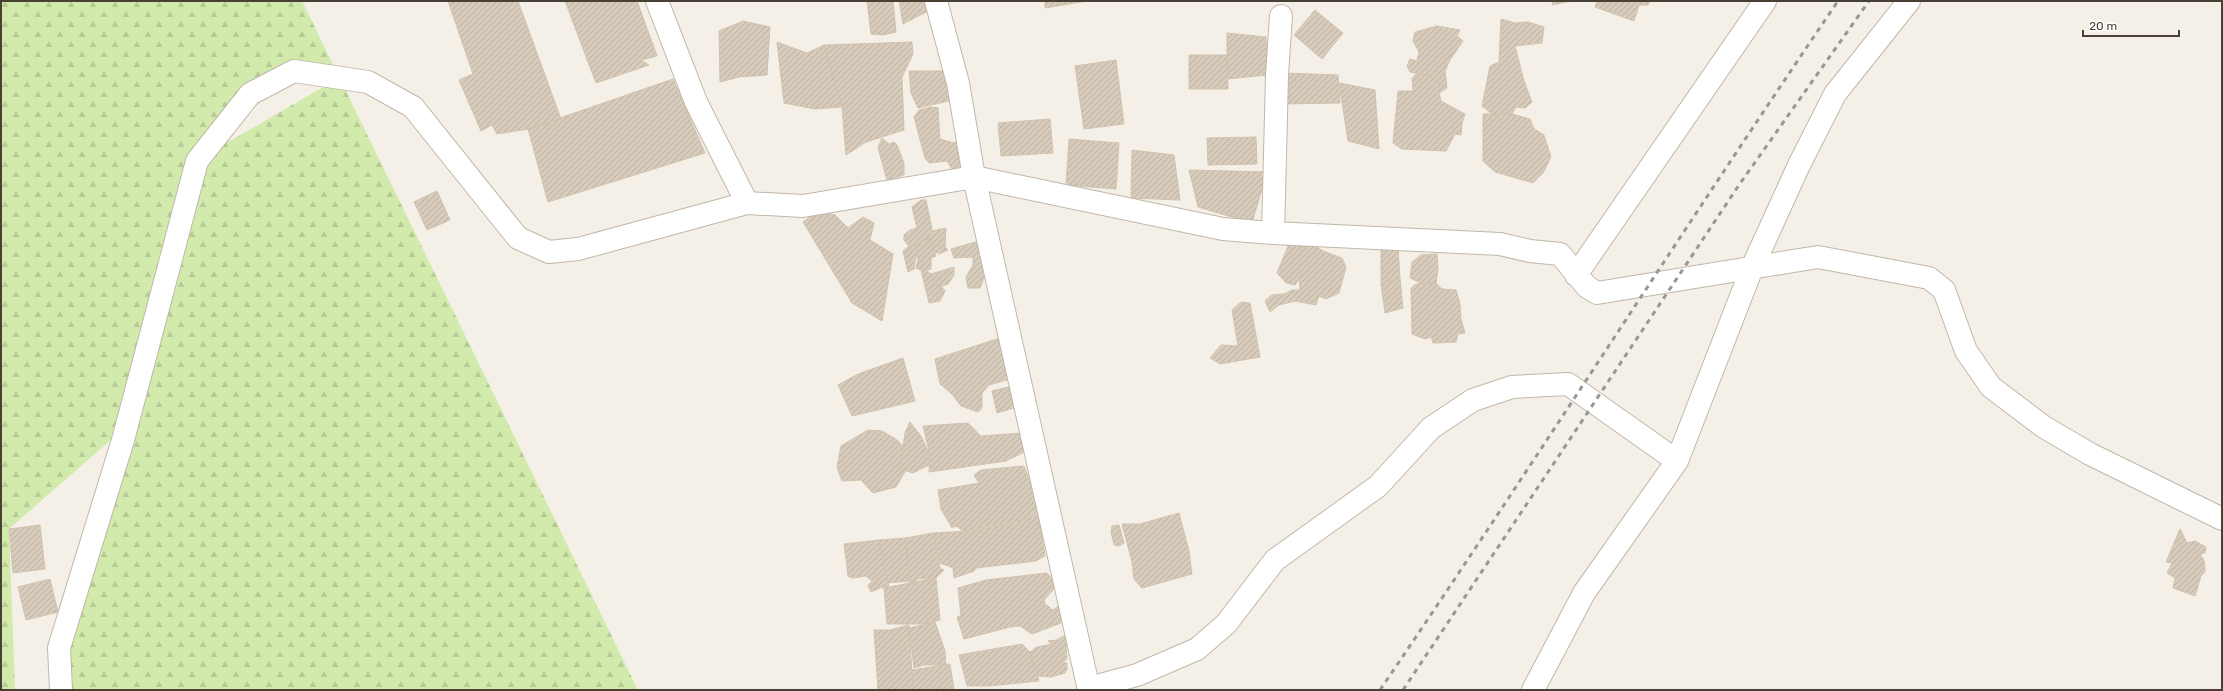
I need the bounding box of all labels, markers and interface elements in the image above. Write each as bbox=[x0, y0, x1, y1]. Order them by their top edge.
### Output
scale bar bbox=[2083, 12, 2179, 38]
text: 20 m bbox=[2089, 19, 2117, 33]

